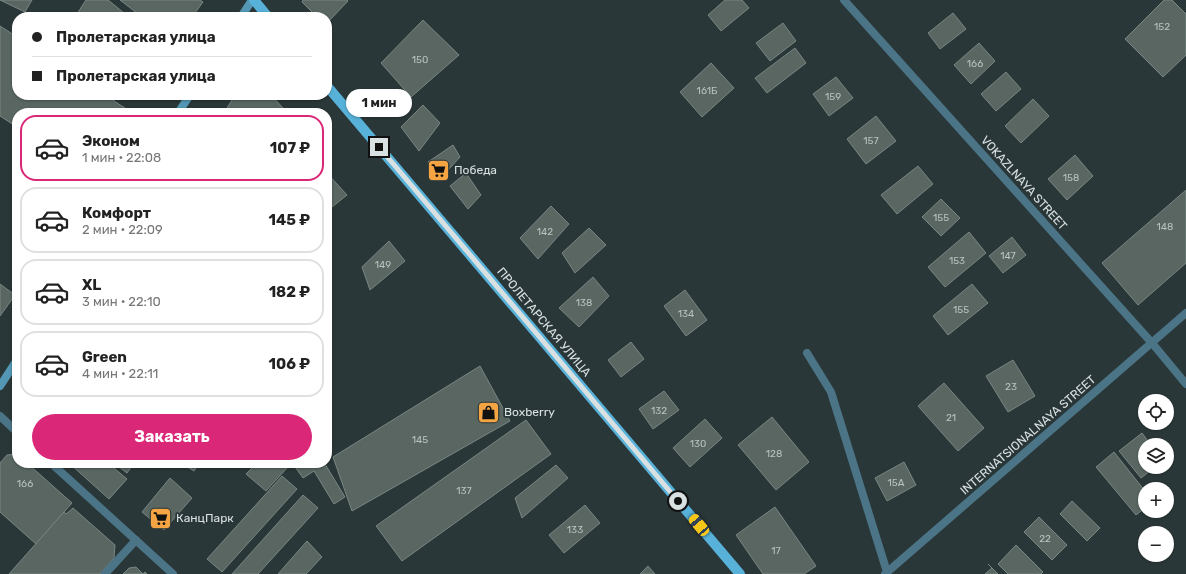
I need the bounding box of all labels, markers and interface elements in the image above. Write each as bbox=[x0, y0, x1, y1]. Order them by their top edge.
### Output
house number: 152 bbox=[1154, 21, 1170, 33]
text: Пролетарская улица bbox=[56, 28, 216, 46]
house number: 150 bbox=[412, 54, 428, 66]
house number: 166 bbox=[967, 58, 983, 70]
text: Пролетарская улица bbox=[56, 67, 216, 85]
house number: 161Б bbox=[697, 85, 718, 97]
callout: 1 мин bbox=[346, 89, 412, 117]
house number: 159 bbox=[825, 91, 841, 103]
text: 1 мин bbox=[361, 95, 397, 110]
icon: car bbox=[34, 130, 70, 166]
text: Эконом bbox=[82, 132, 140, 150]
street label: VOKAZLNAYA STREET bbox=[978, 133, 1070, 233]
house number: 157 bbox=[863, 135, 879, 147]
route end bbox=[370, 138, 388, 156]
text: 107 ₽ bbox=[270, 139, 310, 157]
text: 1 мин · 22:08 bbox=[82, 150, 161, 165]
supermarket icon: Победа bbox=[426, 157, 452, 183]
place label: Победа bbox=[454, 163, 497, 177]
house number: 158 bbox=[1063, 172, 1079, 184]
icon: car bbox=[34, 202, 70, 238]
text: Комфорт bbox=[82, 204, 151, 222]
text: 145 ₽ bbox=[269, 211, 310, 229]
house number: 155 bbox=[933, 212, 949, 224]
house number: 148 bbox=[1157, 221, 1173, 233]
text: 2 мин · 22:09 bbox=[82, 222, 163, 237]
house number: 142 bbox=[537, 226, 553, 238]
house number: 147 bbox=[1000, 250, 1016, 262]
house number: 153 bbox=[949, 255, 965, 267]
house number: 149 bbox=[375, 259, 391, 271]
street label: ПРОЛЕТАРСКАЯ УЛИЦА bbox=[494, 265, 594, 379]
icon: car bbox=[34, 274, 70, 310]
text: XL bbox=[82, 276, 101, 294]
text: 182 ₽ bbox=[269, 283, 310, 301]
text: 3 мин · 22:10 bbox=[82, 294, 161, 309]
house number: 138 bbox=[576, 297, 592, 309]
house number: 155 bbox=[953, 304, 969, 316]
house number: 134 bbox=[678, 308, 694, 320]
icon: car bbox=[34, 346, 70, 382]
text: Green bbox=[82, 348, 127, 366]
text: 106 ₽ bbox=[269, 355, 310, 373]
text: 4 мин · 22:11 bbox=[82, 366, 158, 381]
street label: INTERNATSIONALNAYA STREET bbox=[957, 372, 1099, 498]
house number: 23 bbox=[1005, 381, 1017, 393]
map controls bbox=[1138, 394, 1174, 562]
button: locate bbox=[1138, 394, 1174, 430]
shop icon: Boxberry bbox=[475, 399, 501, 425]
place label: Boxberry bbox=[504, 405, 555, 419]
house number: 132 bbox=[651, 405, 667, 417]
house number: 21 bbox=[946, 412, 956, 424]
button: Заказать bbox=[32, 414, 312, 460]
house number: 145 bbox=[412, 434, 428, 446]
house number: 130 bbox=[690, 438, 706, 450]
button: layers bbox=[1138, 438, 1174, 474]
house number: 128 bbox=[766, 448, 782, 460]
house number: 15А bbox=[888, 477, 905, 489]
house number: 166 bbox=[17, 478, 33, 490]
button: + bbox=[1138, 482, 1174, 518]
house number: 137 bbox=[456, 485, 472, 497]
route start bbox=[669, 492, 687, 510]
supermarket icon: КанцПарк bbox=[147, 505, 173, 531]
place label: КанцПарк bbox=[176, 511, 234, 525]
car bbox=[687, 512, 711, 538]
house number: 133 bbox=[567, 524, 583, 536]
button: − bbox=[1138, 526, 1174, 562]
house number: 22 bbox=[1039, 533, 1051, 545]
house number: 17 bbox=[771, 545, 781, 557]

